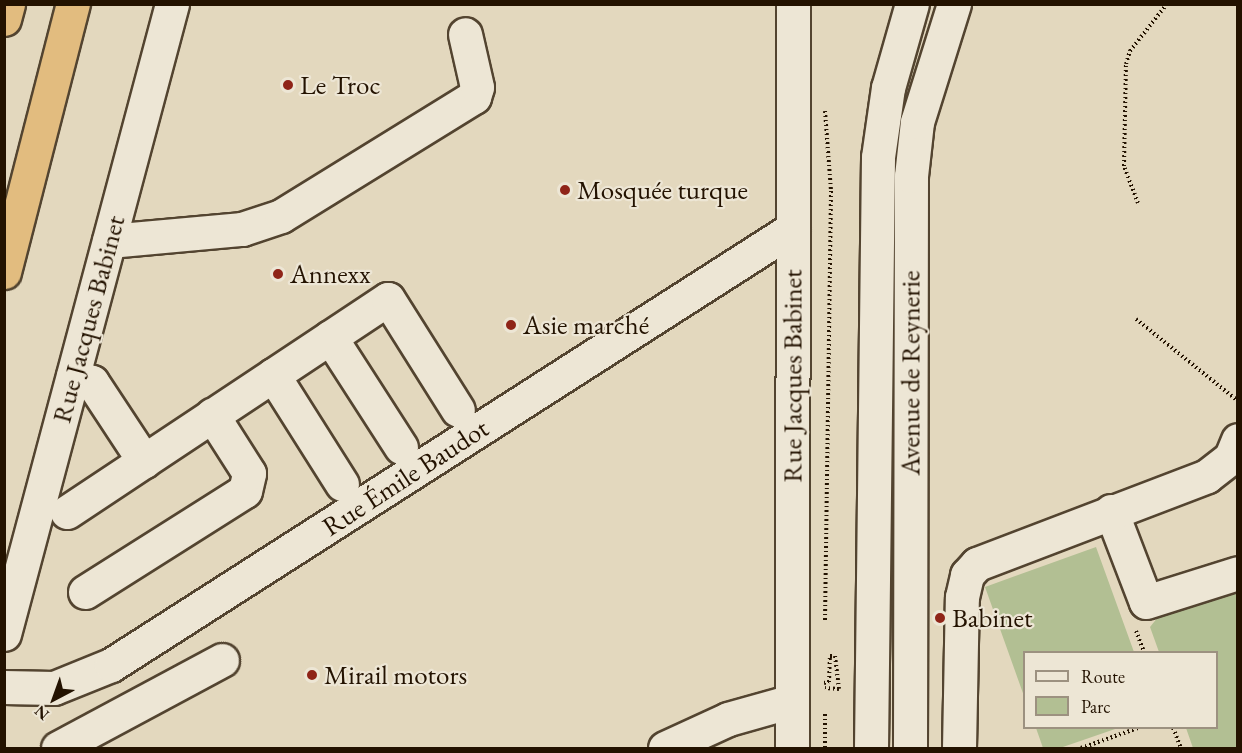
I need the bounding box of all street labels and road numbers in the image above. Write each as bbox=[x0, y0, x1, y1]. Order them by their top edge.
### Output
street label: Rue Jacques Babinet bbox=[45, 212, 131, 426]
street label: Rue Jacques Babinet bbox=[776, 269, 808, 483]
street label: Avenue de Reynerie bbox=[894, 270, 926, 476]
street label: Rue Émile Baudot bbox=[316, 411, 494, 543]

